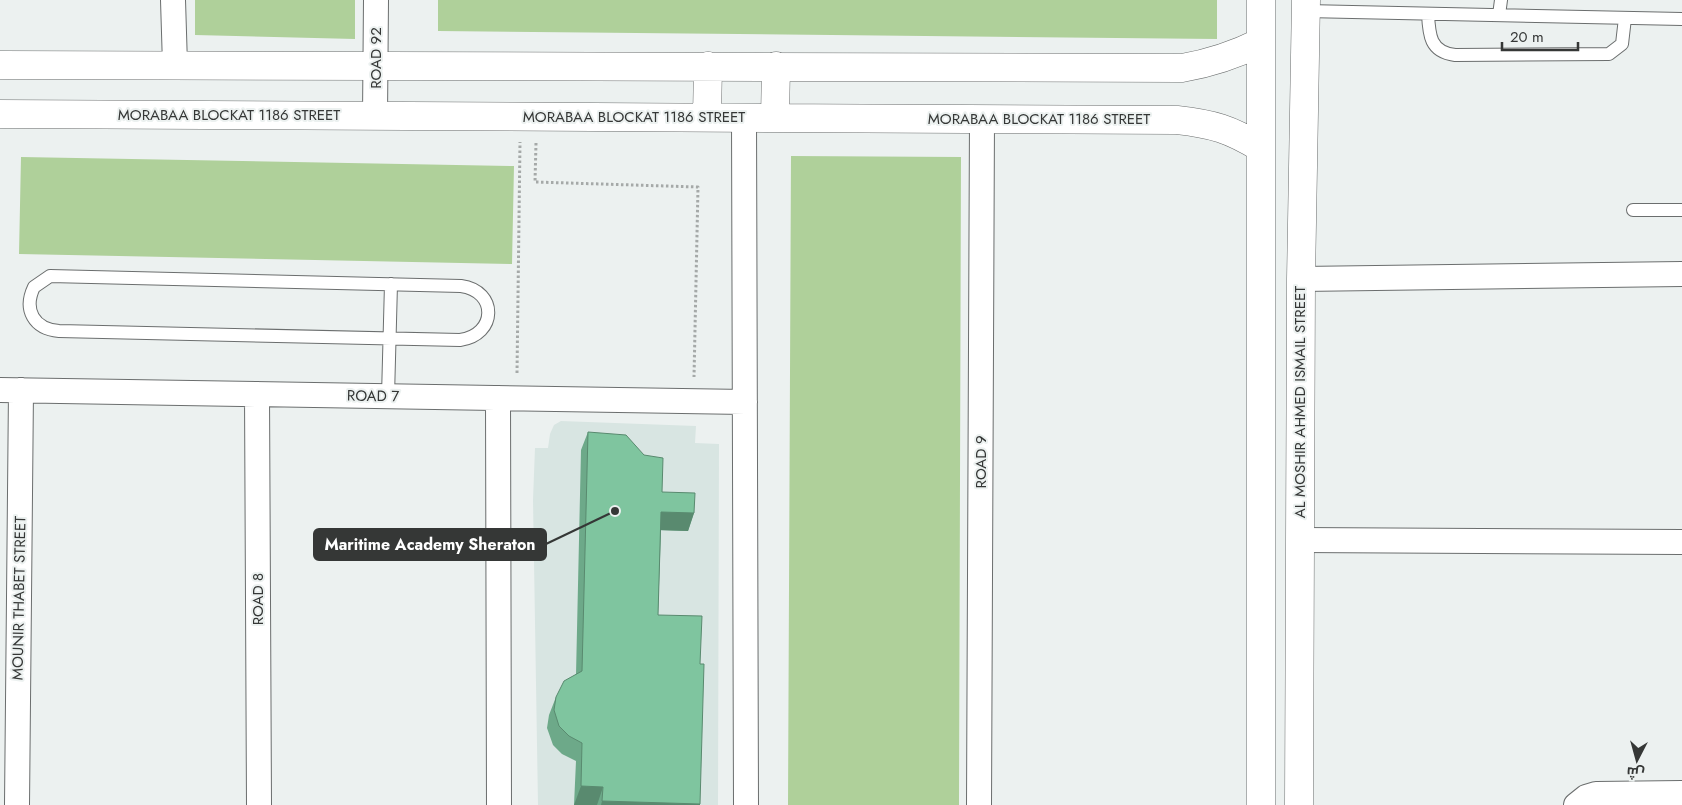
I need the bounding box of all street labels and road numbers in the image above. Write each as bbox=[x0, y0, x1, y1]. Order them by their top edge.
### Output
street label: ROAD 92 bbox=[365, 27, 387, 89]
street label: MORABAA BLOCKAT 1186 STREET bbox=[118, 104, 340, 126]
street label: MORABAA BLOCKAT 1186 STREET bbox=[523, 106, 745, 128]
street label: MORABAA BLOCKAT 1186 STREET bbox=[928, 108, 1150, 130]
street label: AL MOSHIR AHMED ISMAIL STREET bbox=[1289, 286, 1311, 518]
street label: ROAD 7 bbox=[347, 385, 399, 407]
street label: ROAD 9 bbox=[970, 435, 992, 489]
street label: MOUNIR THABET STREET bbox=[7, 516, 31, 680]
street label: ROAD 8 bbox=[247, 573, 269, 625]

